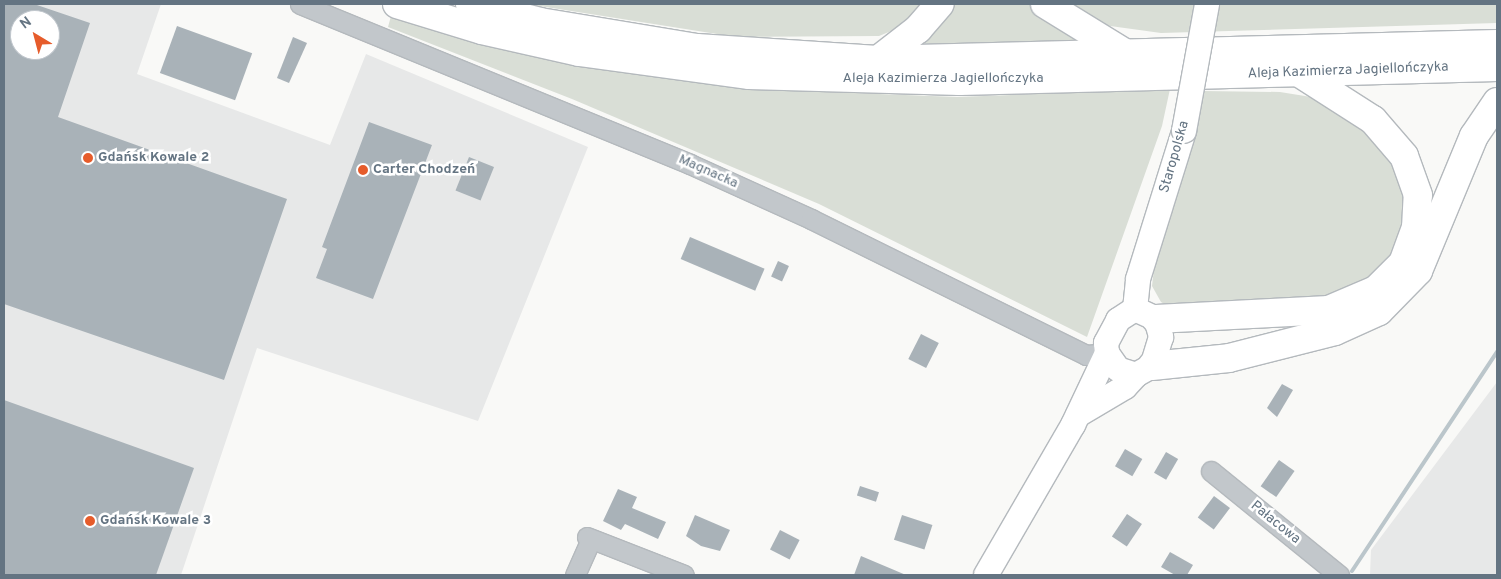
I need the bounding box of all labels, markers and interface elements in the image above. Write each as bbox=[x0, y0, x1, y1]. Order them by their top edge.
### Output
north arrow bbox=[10, 10, 60, 60]
text: N bbox=[17, 14, 35, 33]
street label: Aleja Kazimierza Jagiellończyka bbox=[1247, 59, 1449, 83]
street label: Aleja Kazimierza Jagiellończyka bbox=[842, 71, 1044, 87]
street label: Staropolska bbox=[1157, 119, 1193, 195]
place label: Gdańsk Kowale 2 bbox=[98, 150, 209, 166]
street label: Magnacka bbox=[676, 151, 740, 193]
marker: Gdańsk Kowale 2 bbox=[82, 152, 94, 164]
place label: Carter Chodzeń bbox=[373, 162, 475, 178]
marker: Carter Chodzeń bbox=[357, 164, 369, 176]
street label: Pałacowa bbox=[1247, 498, 1303, 548]
place label: Gdańsk Kowale 3 bbox=[100, 513, 211, 529]
marker: Gdańsk Kowale 3 bbox=[84, 515, 96, 527]

